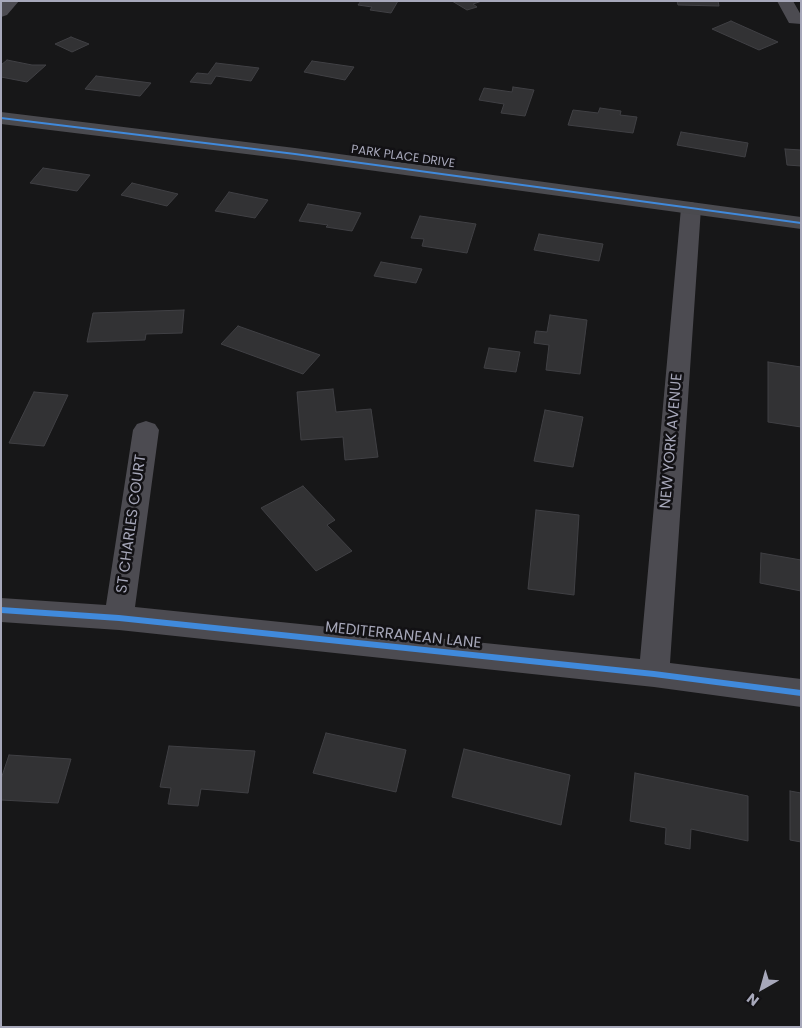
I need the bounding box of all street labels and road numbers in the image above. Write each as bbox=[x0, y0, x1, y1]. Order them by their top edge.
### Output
street label: PARK PLACE DRIVE bbox=[350, 143, 456, 171]
street label: NEW YORK AVENUE bbox=[657, 373, 687, 509]
street label: ST CHARLES COURT bbox=[113, 454, 151, 594]
street label: MEDITERRANEAN LANE bbox=[324, 619, 482, 653]

